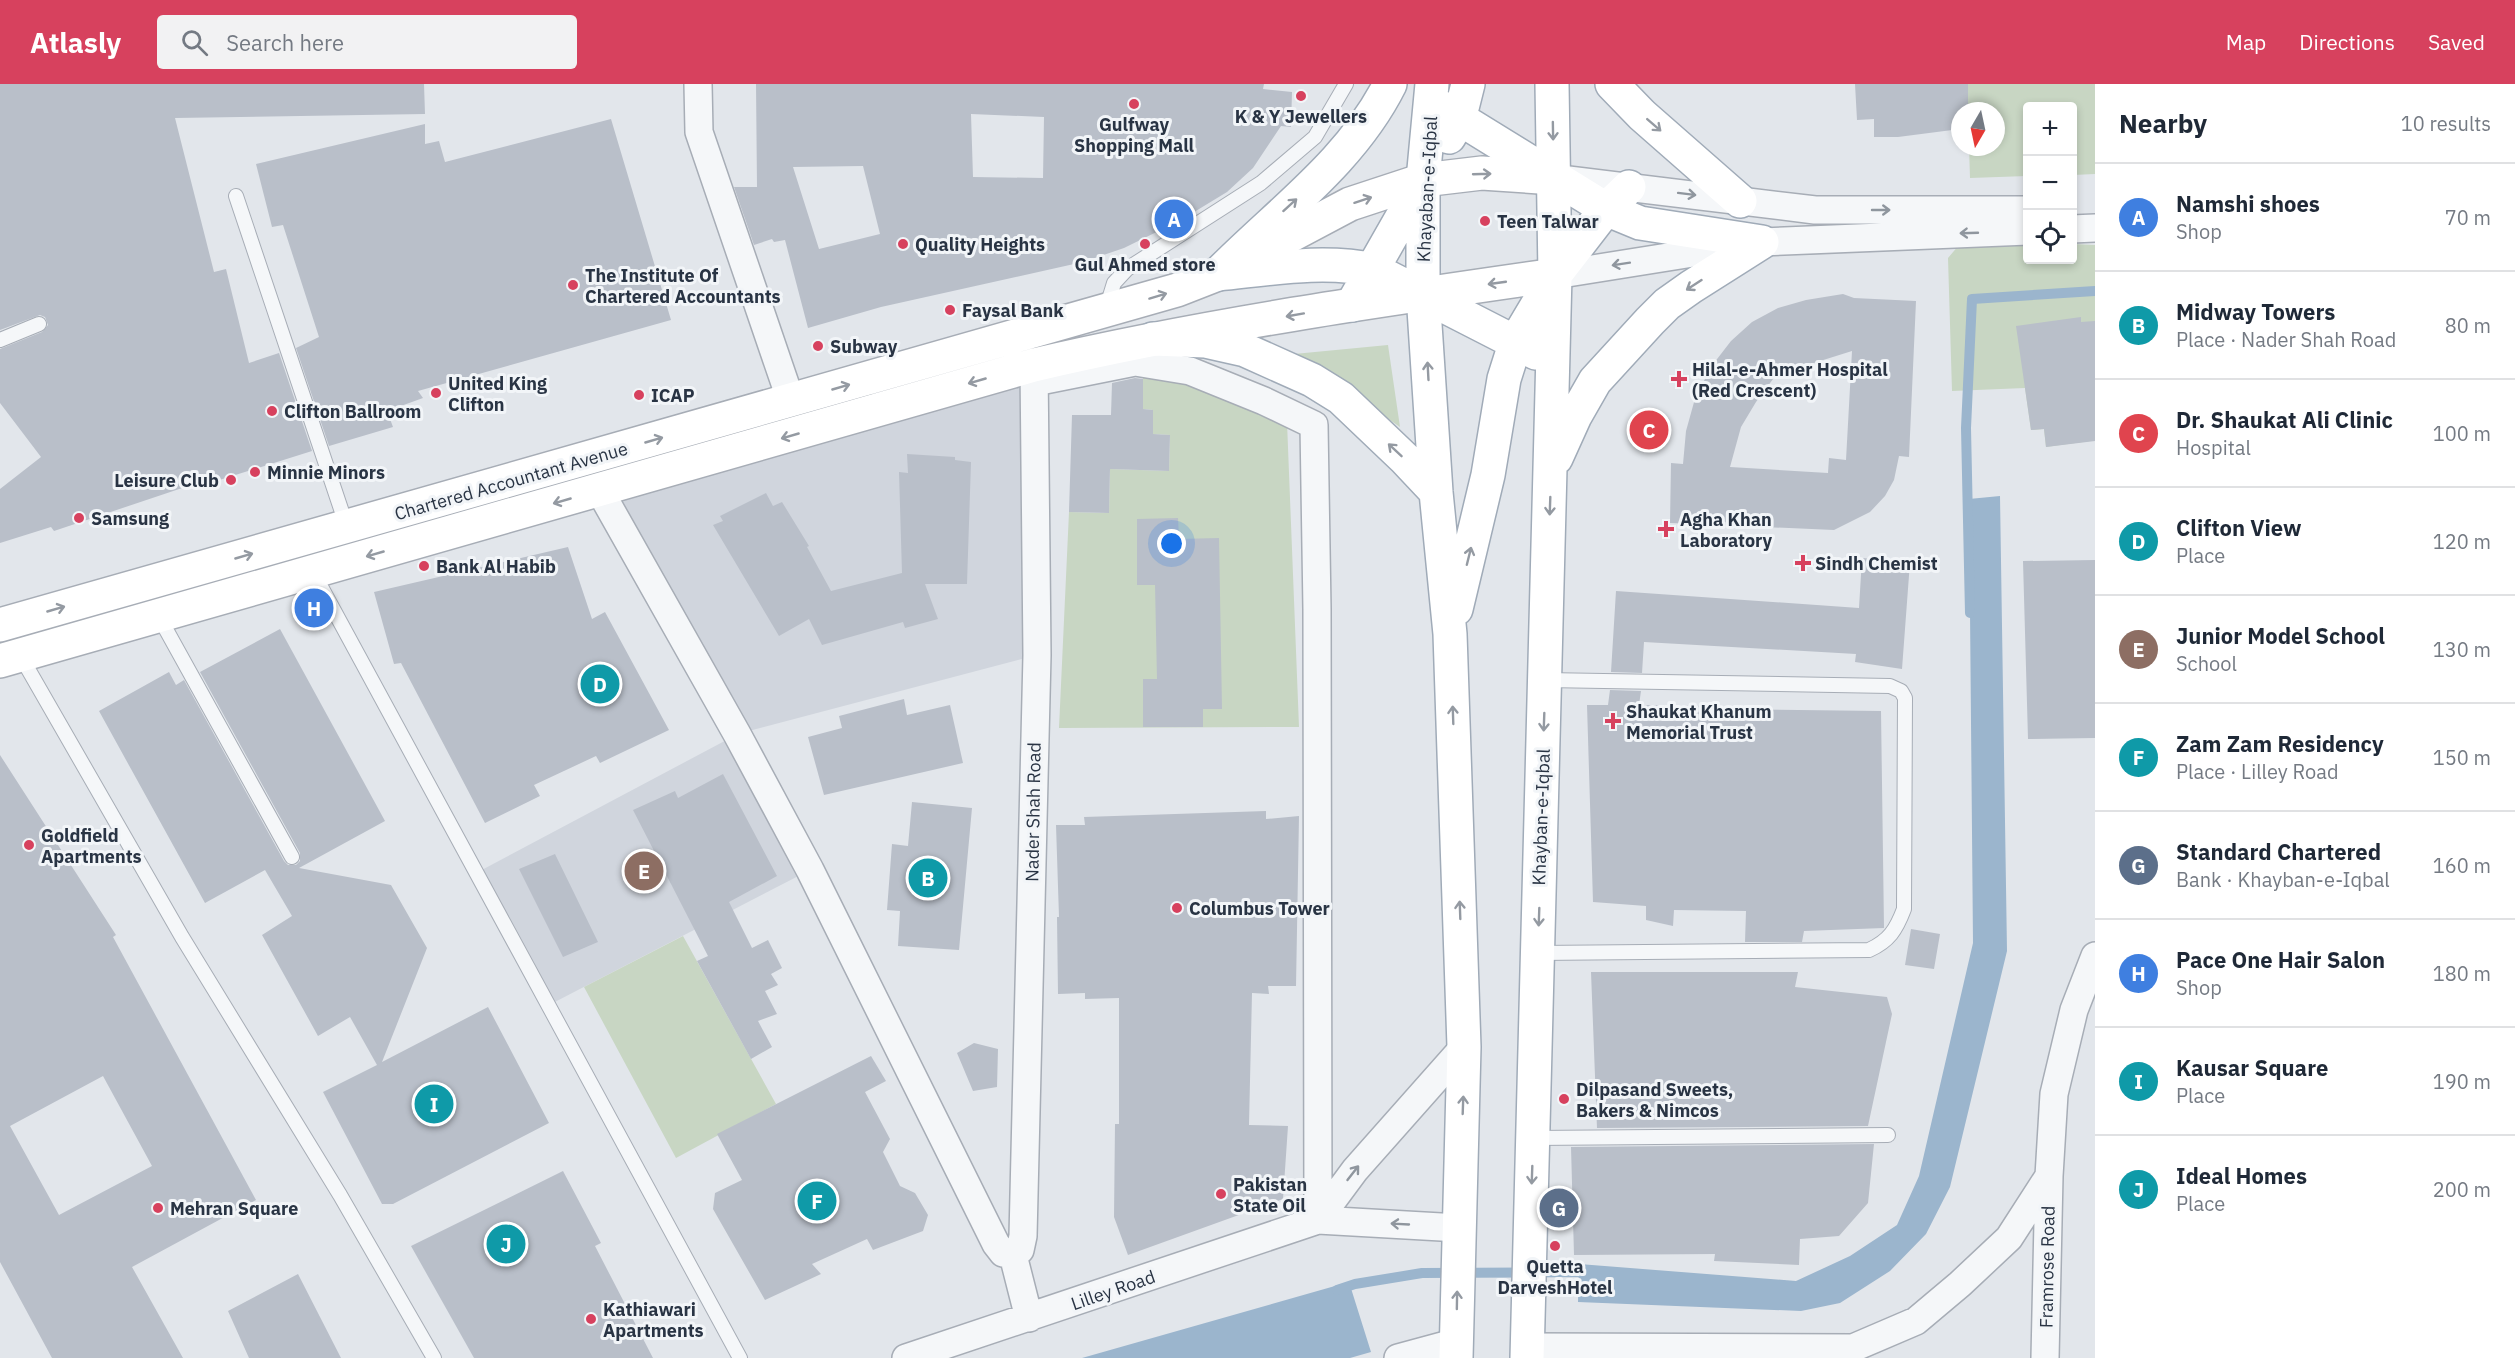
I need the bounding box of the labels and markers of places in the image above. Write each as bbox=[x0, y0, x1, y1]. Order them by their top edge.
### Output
marker: K & Y Jewellers bbox=[1294, 89, 1308, 103]
marker: Gulfway Shopping Mall bbox=[1127, 97, 1141, 111]
place label: K & Y Jewellers bbox=[1235, 105, 1367, 128]
place label: Gulfway Shopping Mall bbox=[1074, 113, 1194, 157]
pin: A bbox=[1154, 196, 1194, 242]
place label: Teen Talwar bbox=[1497, 210, 1599, 233]
marker: Teen Talwar bbox=[1478, 214, 1492, 228]
place label: Quality Heights bbox=[915, 233, 1045, 256]
marker: Quality Heights bbox=[896, 237, 910, 251]
marker: Gul Ahmed store bbox=[1138, 237, 1152, 251]
place label: Gul Ahmed store bbox=[1074, 253, 1216, 276]
place label: The Institute Of Chartered Accountants bbox=[585, 264, 781, 308]
marker: The Institute Of Chartered Accountants bbox=[566, 278, 580, 292]
place label: Faysal Bank bbox=[962, 299, 1064, 322]
marker: Faysal Bank bbox=[943, 303, 957, 317]
place label: Subway bbox=[830, 335, 898, 358]
marker: Subway bbox=[811, 339, 825, 353]
place label: Hilal-e-Ahmer Hospital (Red Crescent) bbox=[1692, 358, 1888, 402]
marker: Hilal-e-Ahmer Hospital (Red Crescent) bbox=[1670, 370, 1688, 388]
place label: United King Clifton bbox=[448, 372, 547, 416]
place label: ICAP bbox=[651, 384, 695, 407]
marker: United King Clifton bbox=[429, 386, 443, 400]
marker: ICAP bbox=[632, 388, 646, 402]
place label: Clifton Ballroom bbox=[284, 400, 421, 423]
marker: Clifton Ballroom bbox=[265, 404, 279, 418]
pin: C bbox=[1630, 408, 1668, 452]
place label: Minnie Minors bbox=[267, 461, 385, 484]
marker: Minnie Minors bbox=[248, 465, 262, 479]
place label: Leisure Club bbox=[114, 469, 219, 492]
marker: Leisure Club bbox=[224, 473, 238, 487]
place label: Samsung bbox=[91, 507, 169, 530]
place label: Agha Khan Laboratory bbox=[1680, 508, 1772, 552]
marker: Samsung bbox=[72, 511, 86, 525]
marker: Agha Khan Laboratory bbox=[1657, 520, 1675, 538]
place label: Sindh Chemist bbox=[1815, 552, 1938, 575]
place label: Bank Al Habib bbox=[436, 555, 556, 578]
marker: Sindh Chemist bbox=[1796, 556, 1810, 570]
marker: Bank Al Habib bbox=[417, 559, 431, 573]
pin: H bbox=[294, 586, 334, 630]
pin: D bbox=[580, 662, 620, 706]
place label: Shaukat Khanum Memorial Trust bbox=[1626, 700, 1772, 744]
marker: Shaukat Khanum Memorial Trust bbox=[1604, 712, 1622, 730]
place label: Goldfield Apartments bbox=[41, 824, 142, 868]
marker: Goldfield Apartments bbox=[22, 838, 36, 852]
pin: E bbox=[624, 848, 664, 894]
pin: B bbox=[908, 856, 948, 900]
place label: Columbus Tower bbox=[1189, 897, 1330, 920]
marker: Columbus Tower bbox=[1170, 901, 1184, 915]
place label: Dilpasand Sweets, Bakers & Nimcos bbox=[1576, 1078, 1733, 1122]
pin: I bbox=[414, 1082, 454, 1126]
marker: Dilpasand Sweets, Bakers & Nimcos bbox=[1557, 1092, 1571, 1106]
place label: Pakistan State Oil bbox=[1233, 1173, 1307, 1217]
pin: F bbox=[798, 1178, 836, 1224]
pin: G bbox=[1540, 1186, 1578, 1230]
marker: Pakistan State Oil bbox=[1214, 1187, 1228, 1201]
place label: Mehran Square bbox=[170, 1197, 298, 1220]
marker: Mehran Square bbox=[151, 1201, 165, 1215]
pin: J bbox=[486, 1222, 526, 1266]
marker: Quetta DarveshHotel bbox=[1548, 1239, 1562, 1253]
place label: Quetta DarveshHotel bbox=[1497, 1255, 1613, 1299]
place label: Kathiawari Apartments bbox=[603, 1298, 704, 1342]
marker: Kathiawari Apartments bbox=[584, 1312, 598, 1326]

